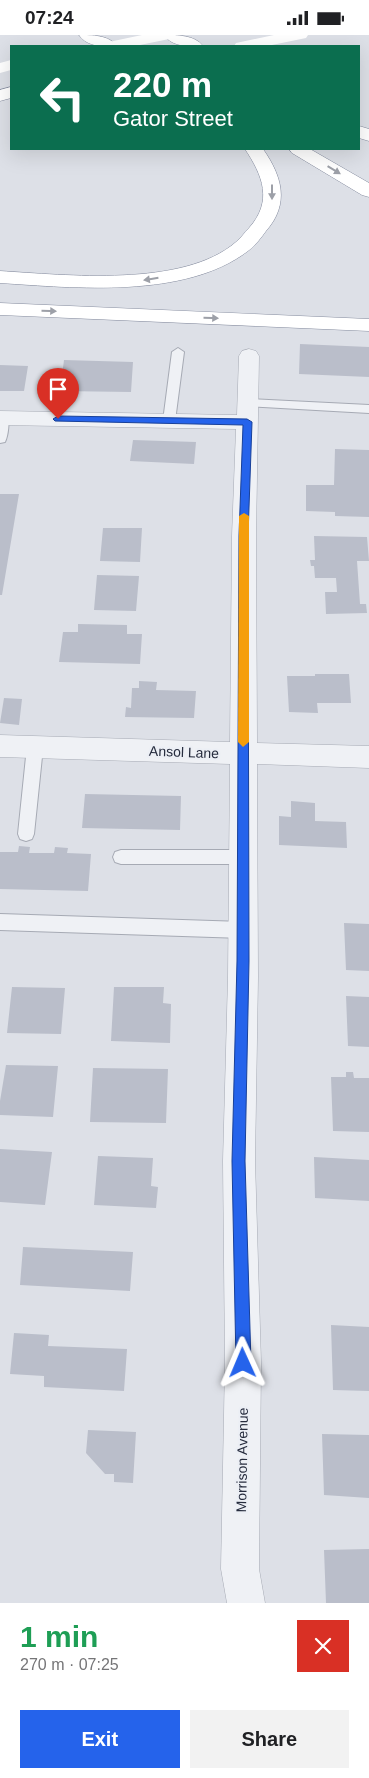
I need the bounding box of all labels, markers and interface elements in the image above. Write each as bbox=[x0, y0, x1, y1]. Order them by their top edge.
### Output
text: 07:24 bbox=[25, 7, 74, 28]
icon: left bbox=[30, 65, 95, 130]
text: 220 m bbox=[113, 65, 212, 104]
text: Gator Street bbox=[113, 106, 233, 131]
one-way arrow bbox=[327, 165, 340, 174]
one-way arrow bbox=[268, 185, 276, 201]
one-way arrow bbox=[142, 275, 158, 283]
one-way arrow bbox=[41, 308, 57, 316]
one-way arrow bbox=[203, 315, 219, 323]
pin bbox=[37, 368, 79, 419]
icon: arrive bbox=[44, 375, 72, 403]
street label: Ansol Lane bbox=[149, 743, 219, 761]
position arrow bbox=[216, 1336, 268, 1388]
street label: Morrison Avenue bbox=[233, 1407, 251, 1513]
text: 1 min bbox=[20, 1620, 98, 1653]
button: close bbox=[297, 1620, 349, 1672]
text: 270 m · 07:25 bbox=[20, 1656, 119, 1673]
button: Exit bbox=[20, 1710, 180, 1768]
button: Share bbox=[190, 1710, 349, 1768]

